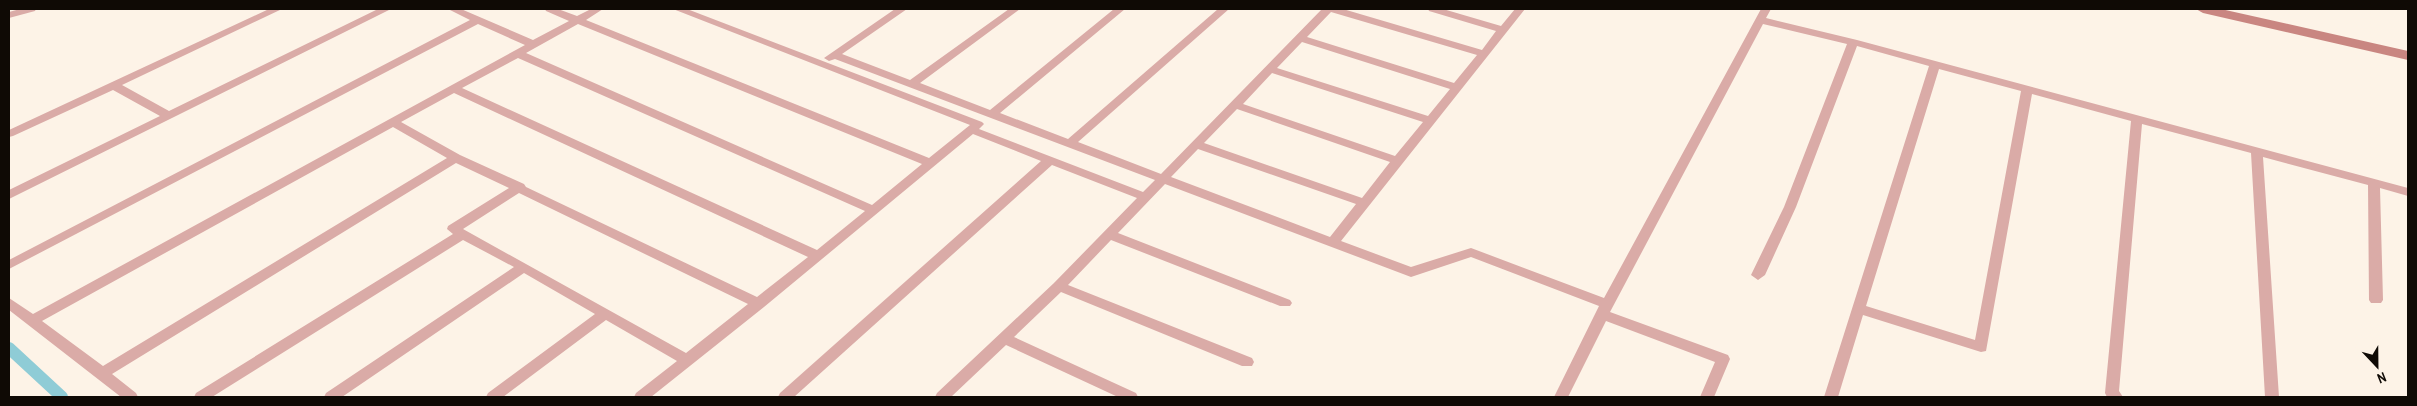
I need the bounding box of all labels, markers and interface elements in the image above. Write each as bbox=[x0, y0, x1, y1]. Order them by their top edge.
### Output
north arrow bbox=[2352, 341, 2402, 391]
text: N bbox=[2375, 368, 2389, 388]

